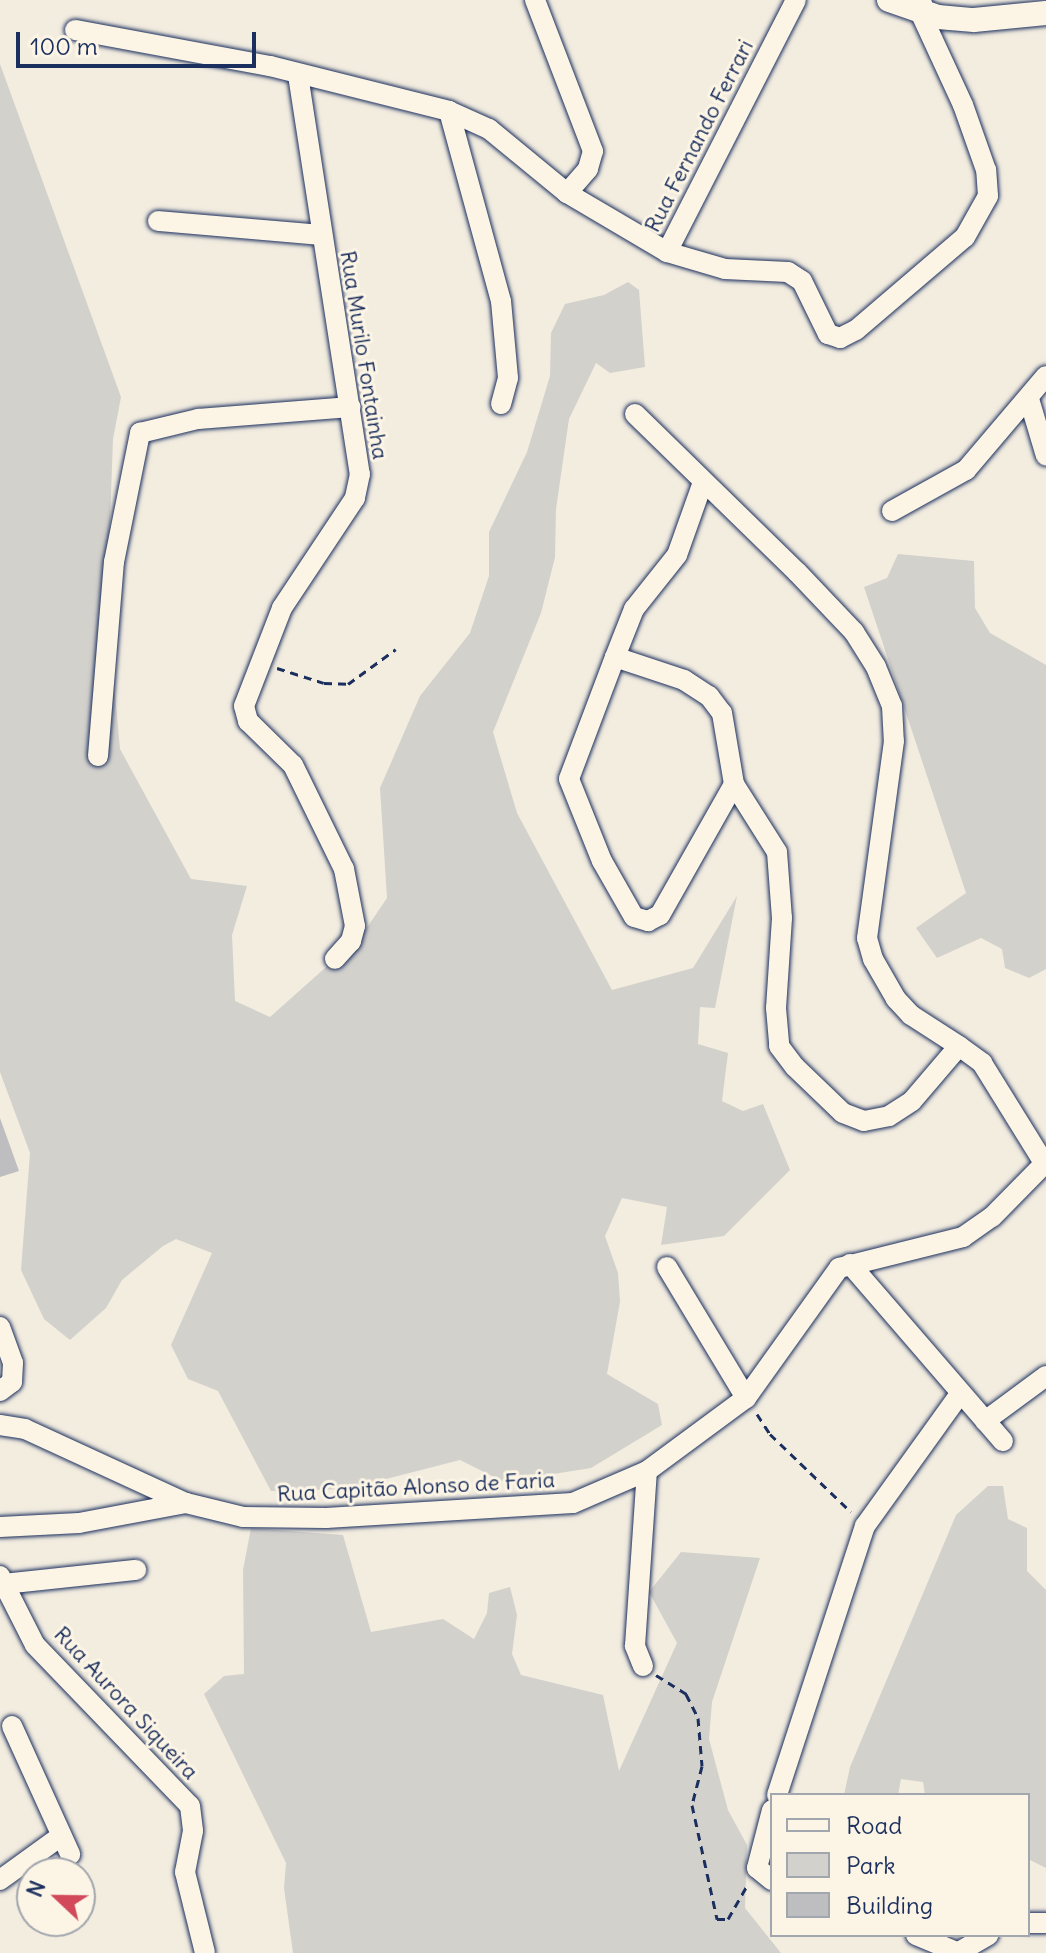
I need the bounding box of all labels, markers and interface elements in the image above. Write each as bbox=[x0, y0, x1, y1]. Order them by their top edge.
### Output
scale bar bbox=[20, 16, 260, 66]
text: 100 m bbox=[30, 31, 98, 61]
street label: Rua Fernando Ferrari bbox=[639, 35, 759, 237]
street label: Rua Murilo Fontainha bbox=[334, 249, 394, 461]
street label: Rua Capitão Alonso de Faria bbox=[276, 1467, 556, 1507]
street label: Rua Aurora Siqueira bbox=[48, 1621, 204, 1785]
legend bbox=[770, 1793, 1030, 1937]
text: Road bbox=[846, 1810, 902, 1840]
text: Park bbox=[846, 1850, 896, 1880]
north arrow bbox=[16, 1857, 96, 1937]
text: N bbox=[20, 1876, 51, 1901]
text: Building bbox=[846, 1890, 933, 1920]

